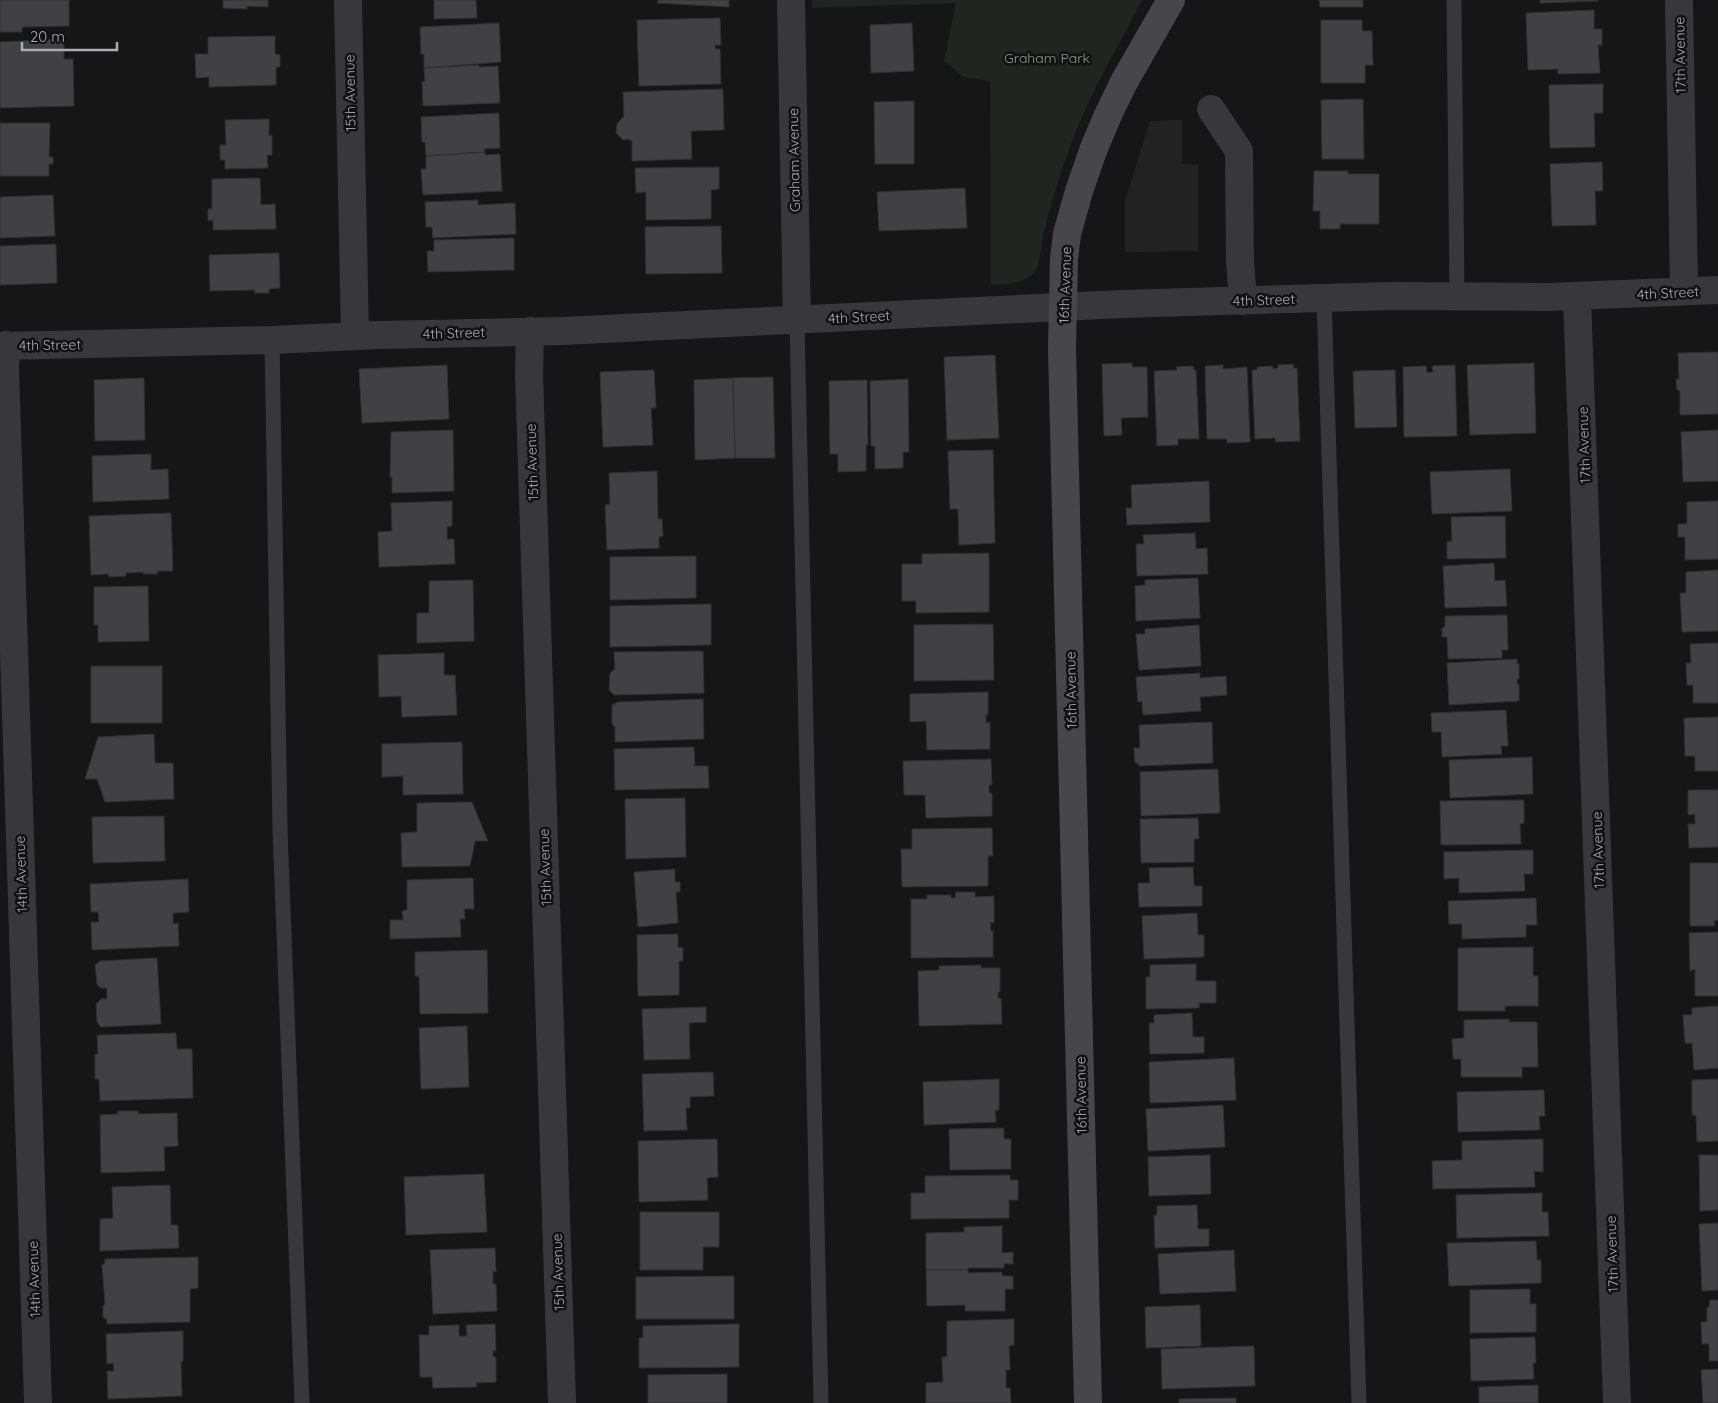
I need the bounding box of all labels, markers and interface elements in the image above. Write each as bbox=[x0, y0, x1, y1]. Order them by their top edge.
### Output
street label: 17th Avenue bbox=[1670, 16, 1690, 94]
scale bar bbox=[22, 20, 118, 52]
text: 20 m bbox=[30, 27, 65, 46]
park label: Graham Park bbox=[1004, 49, 1090, 67]
street label: 15th Avenue bbox=[340, 54, 360, 132]
street label: Graham Avenue bbox=[784, 108, 804, 212]
street label: 16th Avenue bbox=[1055, 246, 1075, 324]
street label: 4th Street bbox=[1636, 282, 1700, 304]
street label: 4th Street bbox=[1233, 290, 1296, 310]
street label: 4th Street bbox=[827, 306, 891, 328]
street label: 4th Street bbox=[423, 323, 486, 343]
street label: 4th Street bbox=[19, 335, 81, 355]
street label: 17th Avenue bbox=[1574, 406, 1594, 484]
street label: 15th Avenue bbox=[522, 423, 542, 501]
street label: 16th Avenue bbox=[1061, 651, 1081, 729]
street label: 17th Avenue bbox=[1588, 811, 1608, 889]
street label: 15th Avenue bbox=[535, 828, 555, 906]
street label: 14th Avenue bbox=[11, 835, 31, 913]
street label: 16th Avenue bbox=[1071, 1056, 1091, 1134]
street label: 17th Avenue bbox=[1602, 1215, 1622, 1293]
street label: 15th Avenue bbox=[548, 1233, 568, 1311]
street label: 14th Avenue bbox=[24, 1240, 44, 1318]

